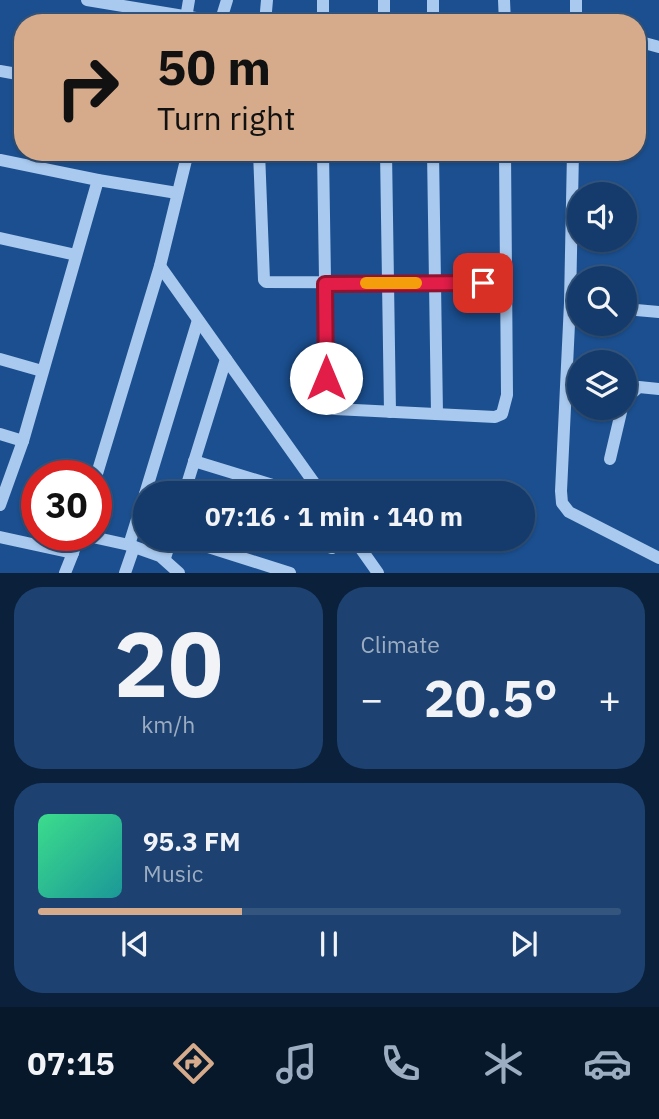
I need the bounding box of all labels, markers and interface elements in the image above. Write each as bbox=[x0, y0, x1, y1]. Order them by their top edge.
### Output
text: 50 m bbox=[157, 35, 271, 98]
icon: right bbox=[42, 42, 133, 133]
text: Turn right bbox=[157, 97, 295, 139]
map controls bbox=[567, 182, 637, 420]
button: sound bbox=[567, 182, 637, 252]
pin bbox=[453, 253, 513, 313]
icon: arrive bbox=[464, 264, 502, 302]
button: search bbox=[567, 266, 637, 336]
position arrow bbox=[289, 341, 363, 415]
button: layers bbox=[567, 350, 637, 420]
speed limit sign: 30 bbox=[21, 460, 112, 551]
text: 07:16 · 1 min · 140 m bbox=[205, 499, 463, 533]
text: 20 bbox=[114, 604, 223, 722]
text: Climate bbox=[361, 629, 440, 659]
text: 20.5° bbox=[424, 664, 558, 731]
text: − bbox=[361, 674, 383, 723]
text: + bbox=[598, 674, 621, 723]
text: km/h bbox=[141, 709, 195, 739]
text: 95.3 FM bbox=[143, 824, 241, 858]
text: Music bbox=[143, 858, 203, 888]
icon: previous bbox=[116, 925, 154, 963]
icon: pause bbox=[310, 925, 348, 963]
icon: next bbox=[505, 925, 543, 963]
icon: directions bbox=[169, 1039, 218, 1088]
icon: music bbox=[272, 1039, 321, 1088]
icon: phone bbox=[376, 1039, 425, 1088]
icon: climate bbox=[479, 1039, 528, 1088]
icon: car bbox=[583, 1039, 632, 1088]
text: 07:15 bbox=[27, 1042, 115, 1084]

